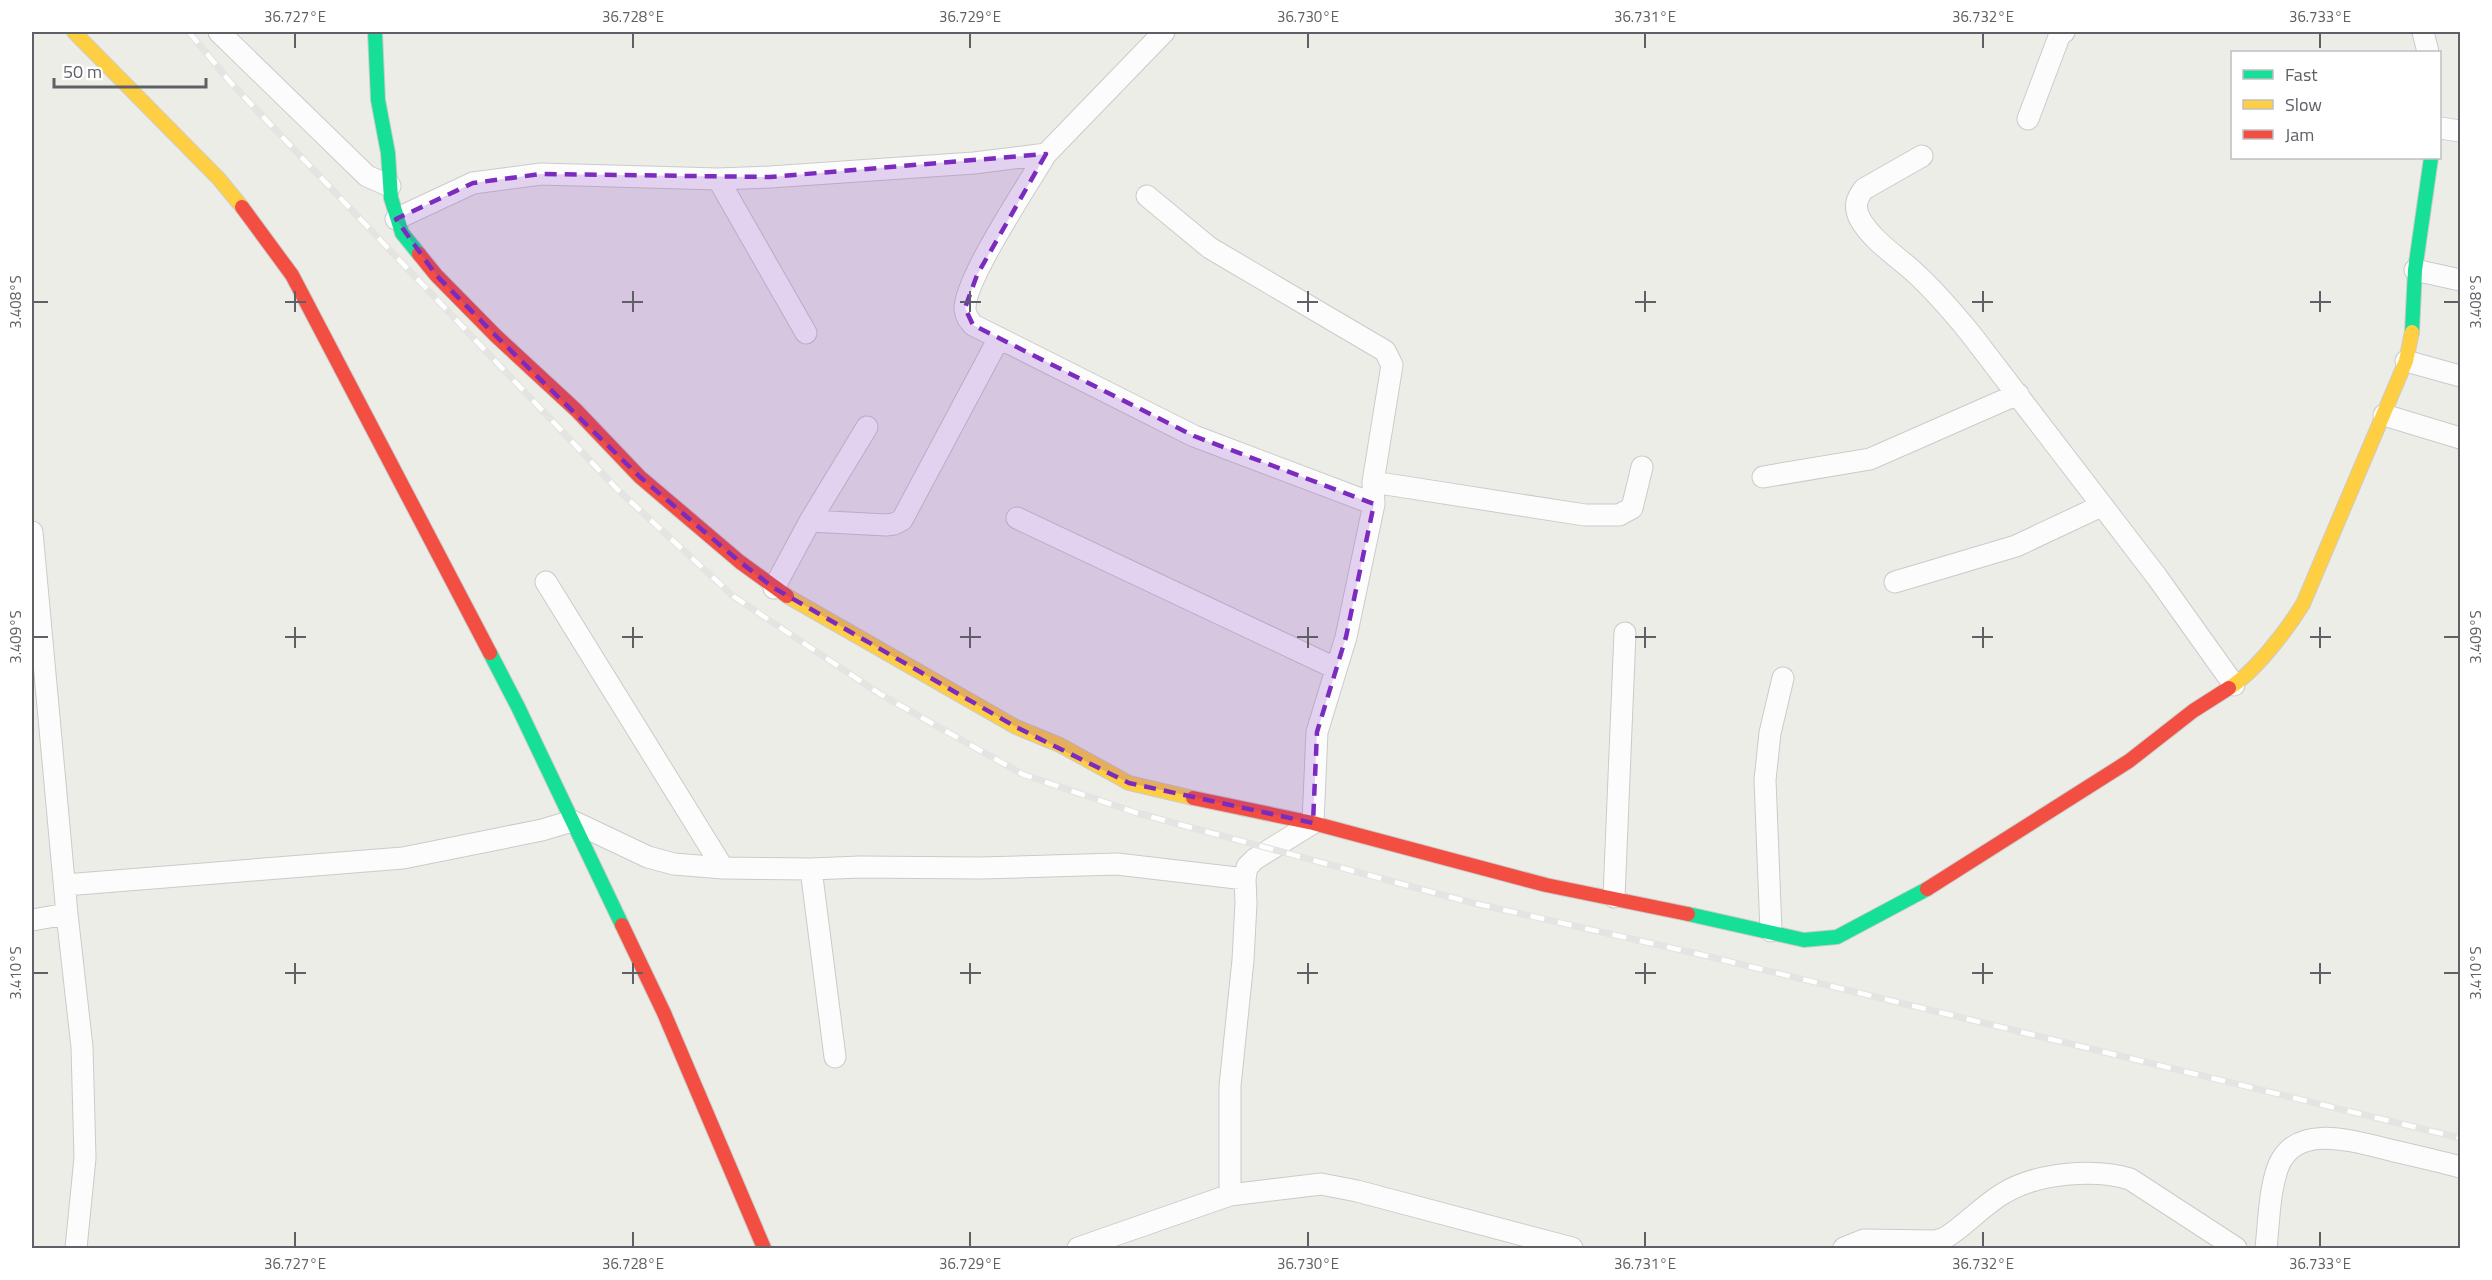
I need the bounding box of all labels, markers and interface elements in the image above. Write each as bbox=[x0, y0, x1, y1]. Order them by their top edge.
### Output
text: 36.727°E bbox=[264, 5, 326, 28]
text: 36.728°E bbox=[602, 5, 664, 28]
text: 36.729°E bbox=[939, 5, 1001, 28]
text: 36.730°E bbox=[1277, 5, 1339, 28]
text: 36.731°E bbox=[1614, 5, 1676, 28]
text: 36.732°E bbox=[1952, 5, 2014, 28]
text: 36.733°E bbox=[2289, 5, 2351, 28]
scale bar bbox=[54, 51, 206, 89]
legend bbox=[2231, 51, 2441, 159]
text: 50 m bbox=[63, 58, 102, 85]
text: Fast bbox=[2285, 61, 2318, 88]
text: Slow bbox=[2285, 91, 2322, 118]
text: Jam bbox=[2285, 121, 2314, 148]
text: 3.408°S bbox=[4, 275, 27, 329]
text: 3.408°S bbox=[2464, 275, 2487, 329]
text: 3.409°S bbox=[4, 610, 27, 664]
text: 3.409°S bbox=[2464, 610, 2487, 664]
text: 3.410°S bbox=[4, 946, 27, 1000]
text: 3.410°S bbox=[2464, 946, 2487, 1000]
text: 36.727°E bbox=[264, 1252, 326, 1275]
text: 36.728°E bbox=[602, 1252, 664, 1275]
text: 36.729°E bbox=[939, 1252, 1001, 1275]
text: 36.730°E bbox=[1277, 1252, 1339, 1275]
text: 36.731°E bbox=[1614, 1252, 1676, 1275]
text: 36.732°E bbox=[1952, 1252, 2014, 1275]
text: 36.733°E bbox=[2289, 1252, 2351, 1275]

